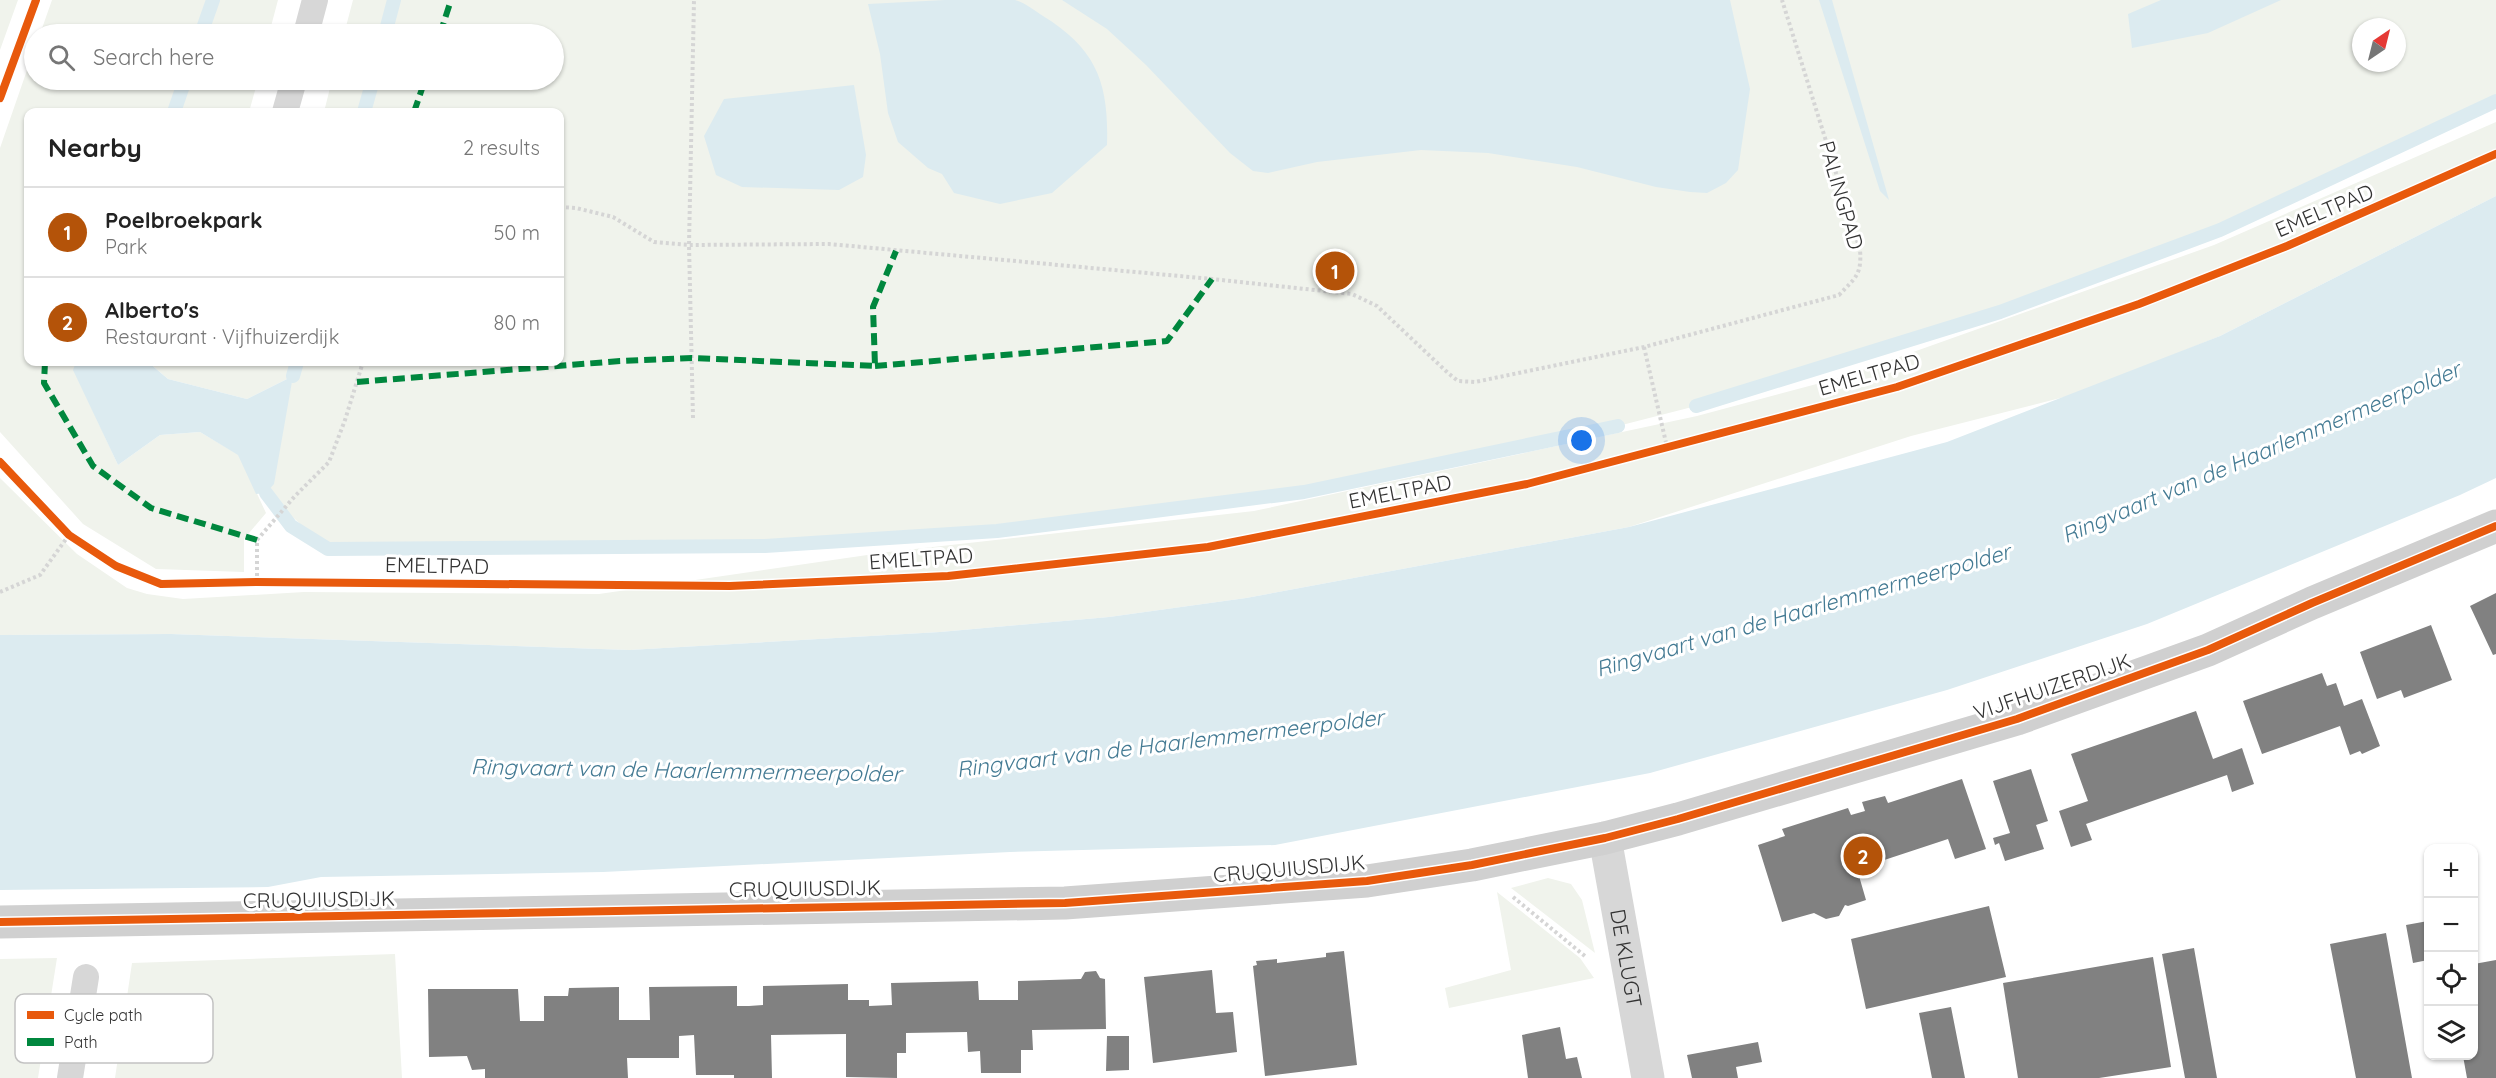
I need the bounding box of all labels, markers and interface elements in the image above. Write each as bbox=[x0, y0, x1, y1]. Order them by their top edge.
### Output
north arrow bbox=[2352, 18, 2406, 72]
search box bbox=[24, 24, 564, 90]
icon: search bbox=[45, 41, 78, 74]
text: Search here bbox=[93, 43, 214, 71]
text: Nearby bbox=[48, 131, 142, 164]
text: 2 results bbox=[463, 135, 540, 160]
street label: PALINGPAD bbox=[1814, 138, 1870, 252]
street label: EMELTPAD bbox=[2271, 178, 2377, 242]
text: Poelbroekpark bbox=[105, 206, 263, 234]
text: 1 bbox=[64, 220, 71, 245]
text: 50 m bbox=[494, 220, 540, 245]
text: Park bbox=[105, 234, 147, 259]
pin: 1 bbox=[1316, 248, 1354, 294]
text: Alberto's bbox=[105, 296, 199, 324]
text: 2 bbox=[62, 310, 73, 335]
text: 80 m bbox=[494, 310, 540, 335]
text: Restaurant · Vijfhuizerdijk bbox=[105, 324, 339, 349]
street label: EMELTPAD bbox=[1815, 347, 1923, 401]
water label: Ringvaart van de Haarlemmermeerpolder bbox=[2057, 354, 2467, 549]
your location bbox=[1567, 426, 1596, 455]
street label: EMELTPAD bbox=[1346, 468, 1454, 514]
water label: Ringvaart van de Haarlemmermeerpolder bbox=[1592, 537, 2016, 683]
street label: EMELTPAD bbox=[868, 541, 974, 575]
street label: EMELTPAD bbox=[385, 551, 489, 579]
street label: VIJFHUIZERDIJK bbox=[1970, 647, 2134, 725]
water label: Ringvaart van de Haarlemmermeerpolder bbox=[955, 703, 1388, 783]
water label: Ringvaart van de Haarlemmermeerpolder bbox=[471, 752, 904, 788]
pin: 2 bbox=[1844, 834, 1882, 878]
map controls bbox=[2424, 844, 2478, 1060]
button: + bbox=[2424, 844, 2478, 898]
street label: CRUQUIUSDIJK bbox=[1212, 848, 1366, 888]
street label: CRUQUIUSDIJK bbox=[729, 874, 881, 902]
street label: CRUQUIUSDIJK bbox=[243, 885, 395, 913]
button: − bbox=[2424, 898, 2478, 952]
street label: DE KLUGT bbox=[1605, 907, 1648, 1009]
button: locate bbox=[2424, 952, 2478, 1006]
legend bbox=[15, 994, 213, 1063]
text: Cycle path bbox=[64, 1005, 143, 1025]
button: layers bbox=[2424, 1006, 2478, 1060]
text: Path bbox=[64, 1032, 98, 1052]

